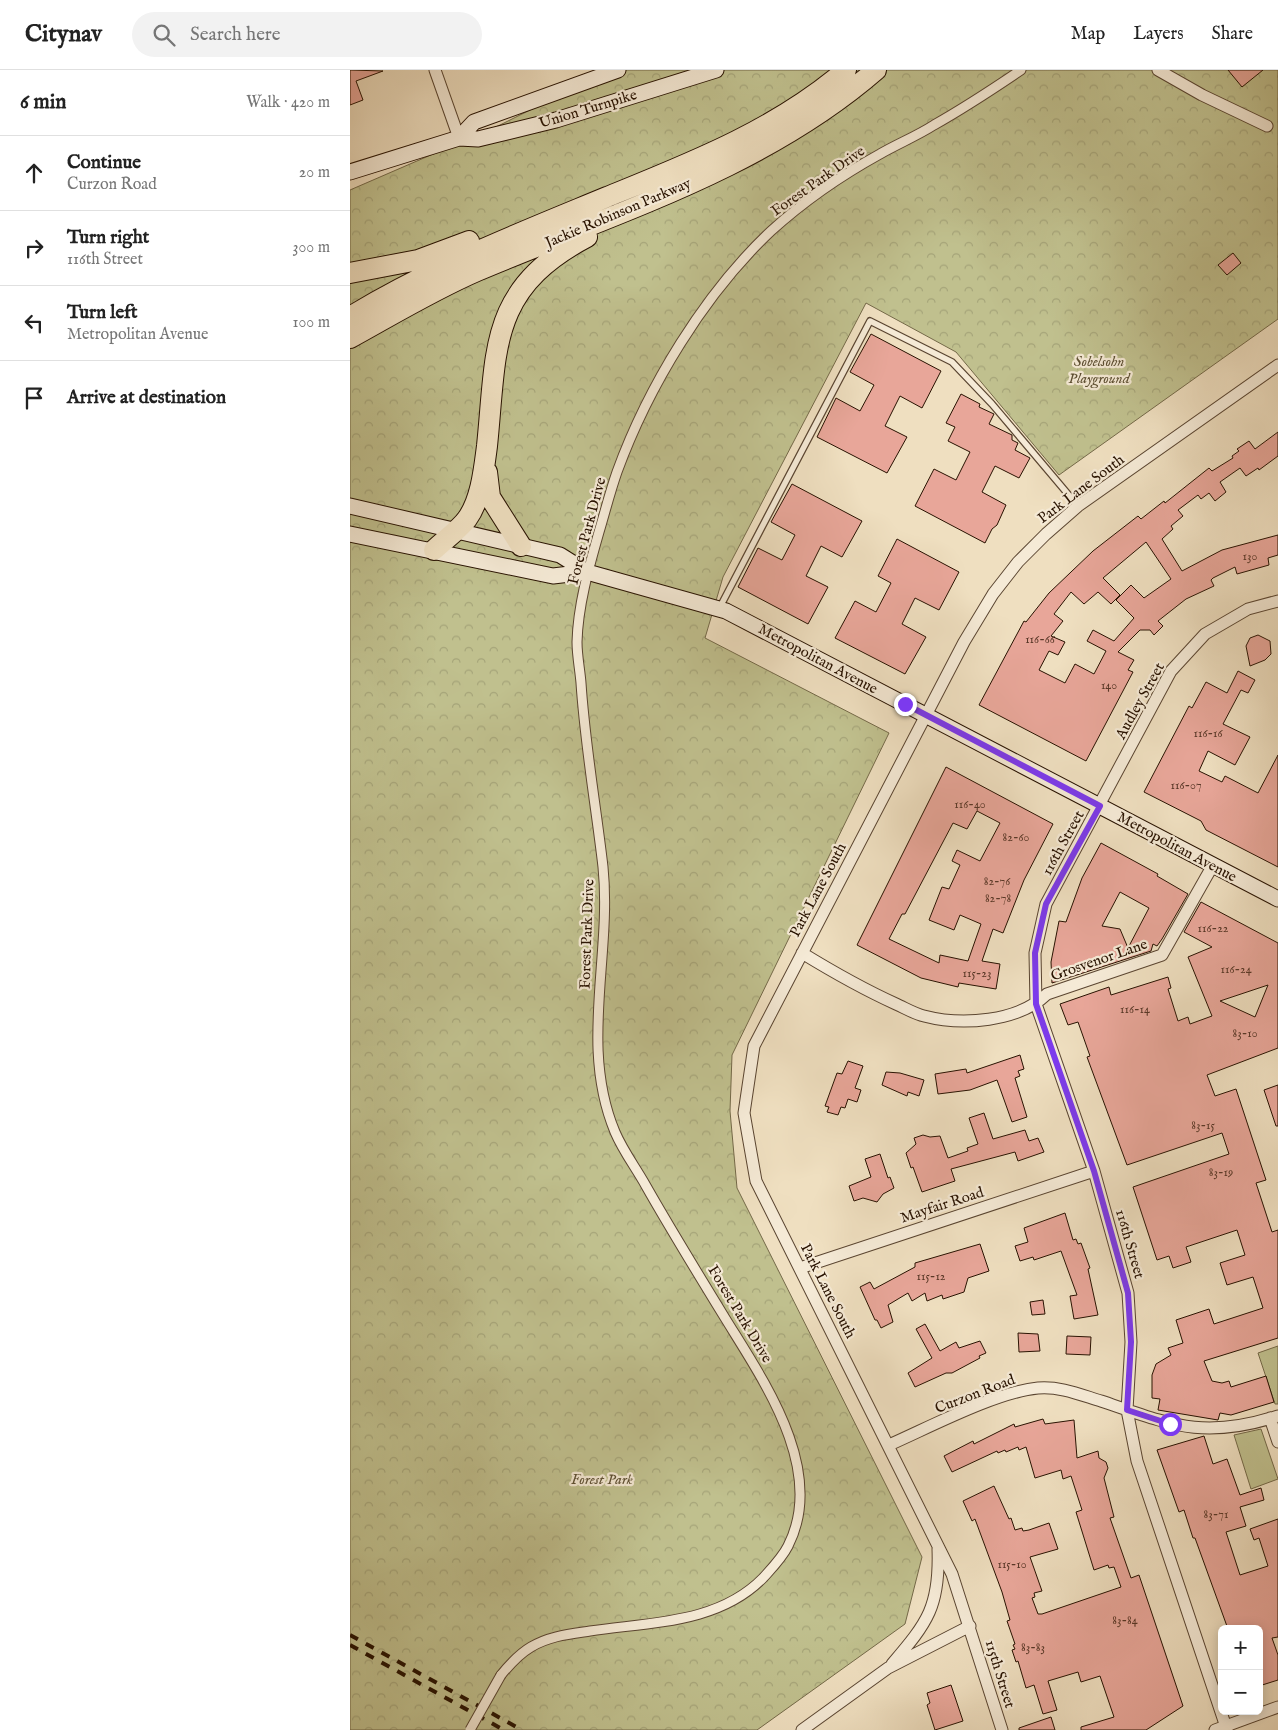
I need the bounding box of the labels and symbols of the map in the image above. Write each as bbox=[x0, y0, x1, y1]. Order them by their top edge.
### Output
street label: Union Turnpike bbox=[537, 85, 639, 133]
street label: Forest Park Drive bbox=[767, 142, 869, 220]
street label: Jackie Robinson Parkway bbox=[540, 173, 694, 253]
park label: Sobelsohn Playground bbox=[1068, 352, 1131, 389]
street label: Park Lane South bbox=[1034, 450, 1128, 528]
street label: Forest Park Drive bbox=[564, 475, 610, 587]
house number: 130 bbox=[1243, 549, 1258, 564]
street label: Metropolitan Avenue bbox=[755, 619, 881, 699]
house number: 116-66 bbox=[1025, 632, 1056, 647]
street label: Audley Street bbox=[1111, 659, 1169, 744]
house number: 140 bbox=[1101, 678, 1117, 693]
route end bbox=[894, 693, 917, 716]
house number: 116-16 bbox=[1193, 726, 1223, 741]
house number: 116-07 bbox=[1170, 778, 1202, 793]
house number: 116-40 bbox=[954, 797, 986, 812]
street label: 116th Street bbox=[1037, 807, 1089, 879]
street label: Metropolitan Avenue bbox=[1114, 807, 1240, 887]
house number: 82-60 bbox=[1003, 830, 1030, 845]
street label: Park Lane South bbox=[785, 840, 851, 940]
house number: 82-76 bbox=[984, 874, 1011, 889]
street label: Forest Park Drive bbox=[576, 878, 598, 989]
house number: 82-78 bbox=[985, 891, 1011, 906]
house number: 116-22 bbox=[1198, 921, 1229, 936]
street label: Grosvenor Lane bbox=[1048, 935, 1150, 985]
house number: 116-24 bbox=[1220, 962, 1252, 977]
house number: 115-23 bbox=[963, 966, 991, 981]
house number: 116-14 bbox=[1120, 1002, 1150, 1017]
house number: 83-10 bbox=[1232, 1026, 1258, 1041]
house number: 83-15 bbox=[1191, 1118, 1215, 1133]
house number: 83-19 bbox=[1209, 1165, 1233, 1180]
street label: Mayfair Road bbox=[898, 1182, 987, 1227]
street label: 116th Street bbox=[1111, 1207, 1149, 1281]
street label: Park Lane South bbox=[796, 1240, 860, 1342]
street label: Forest Park Drive bbox=[703, 1262, 777, 1366]
house number: 115-12 bbox=[917, 1269, 946, 1284]
street label: Curzon Road bbox=[932, 1370, 1019, 1418]
route start bbox=[1159, 1413, 1182, 1436]
park label: Forest Park bbox=[571, 1470, 633, 1489]
house number: 83-71 bbox=[1204, 1507, 1228, 1522]
house number: 115-10 bbox=[997, 1557, 1027, 1572]
house number: 83-84 bbox=[1112, 1613, 1138, 1628]
street label: 115th Street bbox=[981, 1638, 1019, 1710]
house number: 83-83 bbox=[1021, 1640, 1045, 1655]

